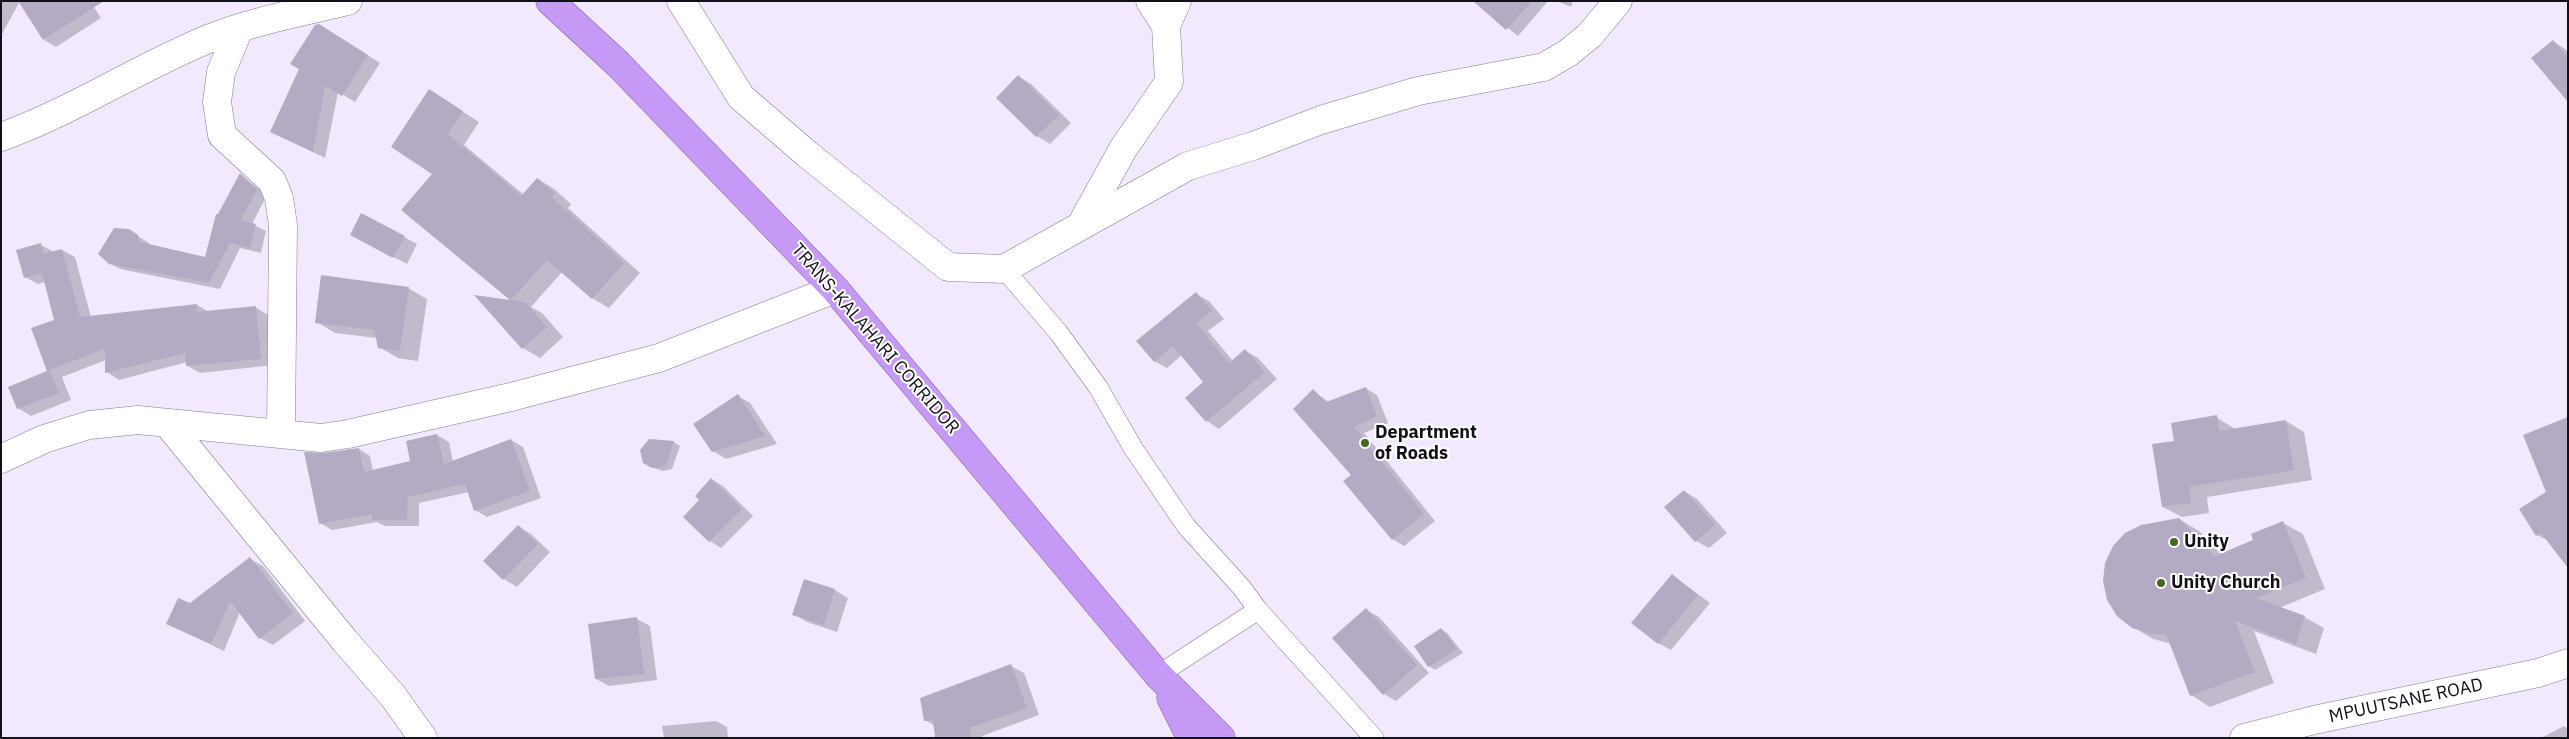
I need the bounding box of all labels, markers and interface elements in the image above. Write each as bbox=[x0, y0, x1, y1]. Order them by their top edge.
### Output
street label: TRANS-KALAHARI CORRIDOR bbox=[786, 239, 964, 439]
place label: Department of Roads bbox=[1375, 422, 1477, 464]
marker: Department of Roads bbox=[1359, 437, 1371, 449]
place label: Unity bbox=[2184, 531, 2229, 553]
marker: Unity bbox=[2168, 536, 2180, 548]
place label: Unity Church bbox=[2171, 572, 2281, 594]
marker: Unity Church bbox=[2155, 577, 2167, 589]
street label: MPUUTSANE ROAD bbox=[2327, 674, 2485, 728]

